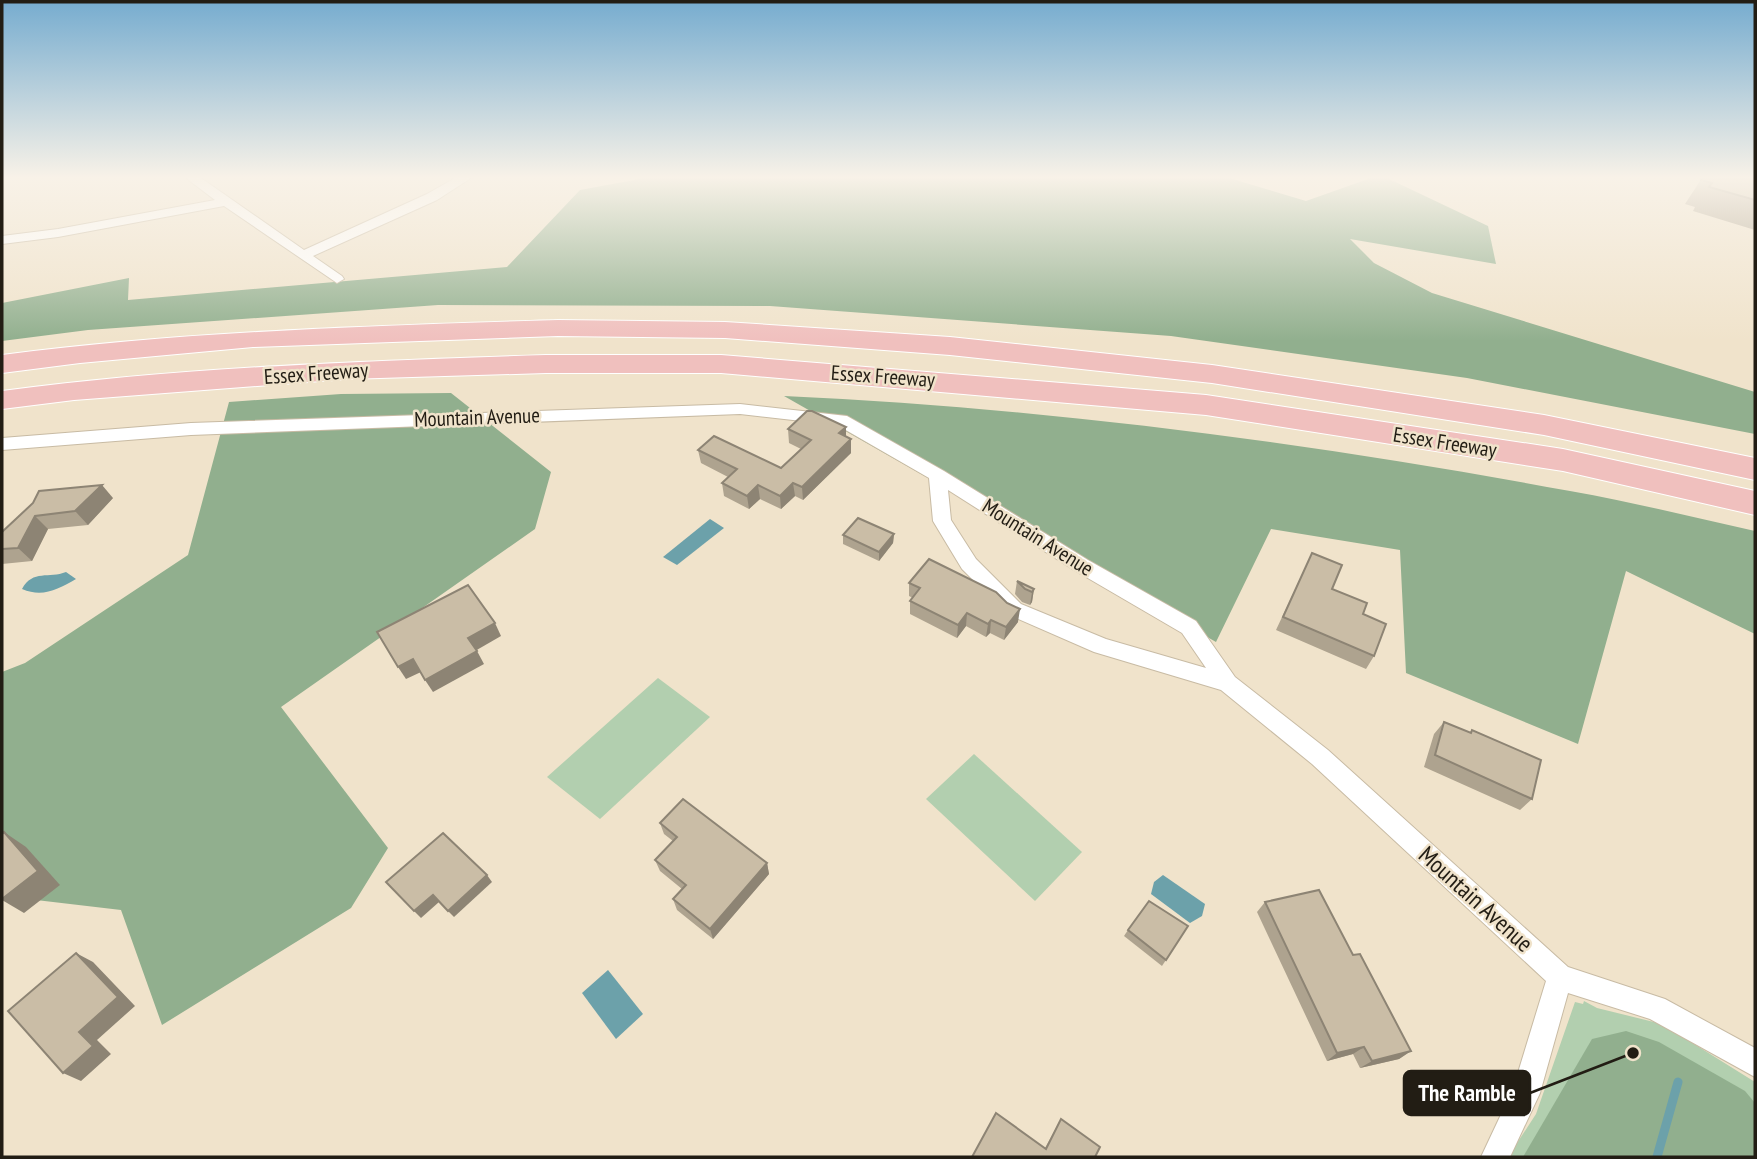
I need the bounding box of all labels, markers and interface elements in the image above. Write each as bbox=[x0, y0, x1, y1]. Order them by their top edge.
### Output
street label: Essex Freeway bbox=[263, 356, 369, 390]
street label: Essex Freeway bbox=[830, 359, 936, 393]
street label: Mountain Avenue bbox=[414, 401, 540, 433]
street label: Essex Freeway bbox=[1391, 421, 1499, 464]
street label: Mountain Avenue bbox=[978, 492, 1098, 582]
street label: Mountain Avenue bbox=[1412, 839, 1540, 959]
callout: The Ramble bbox=[1404, 1071, 1530, 1115]
text: The Ramble bbox=[1418, 1078, 1516, 1107]

